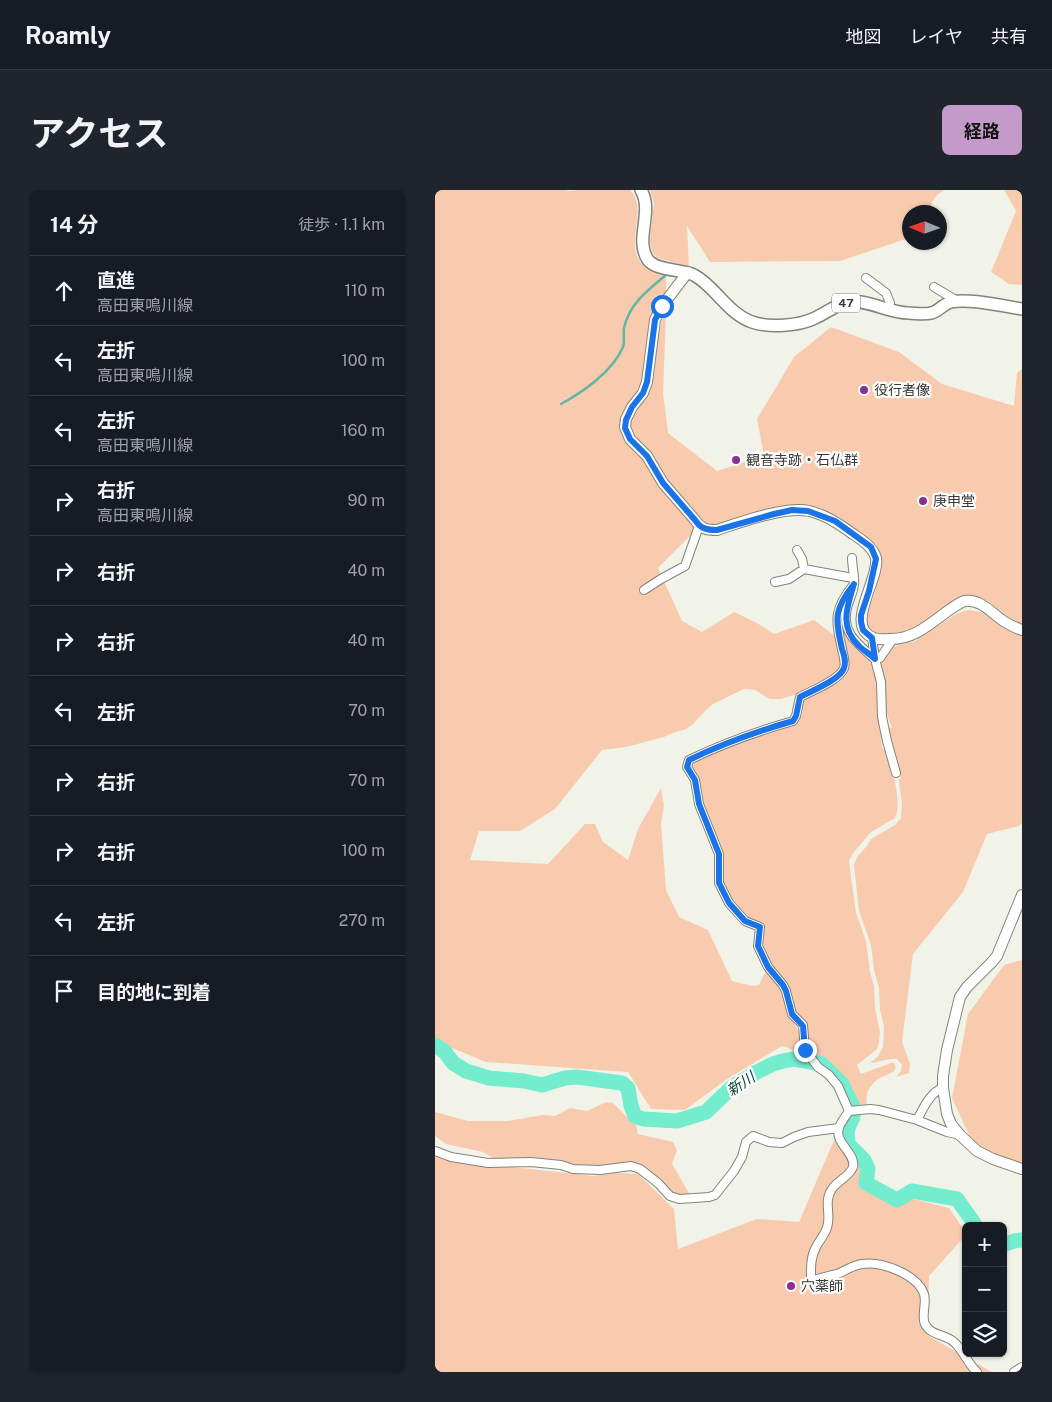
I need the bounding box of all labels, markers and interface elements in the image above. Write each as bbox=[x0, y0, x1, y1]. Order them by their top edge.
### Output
text: Roamly bbox=[25, 21, 111, 49]
text: 地図 bbox=[846, 26, 882, 47]
text: レイヤ bbox=[910, 26, 963, 47]
text: 共有 bbox=[991, 26, 1027, 47]
button: 経路 bbox=[942, 105, 1022, 155]
text: アクセス bbox=[30, 113, 168, 154]
north arrow bbox=[902, 205, 947, 250]
text: 14 分 bbox=[50, 212, 99, 237]
text: 徒歩 · 1.1 km bbox=[298, 215, 385, 234]
text: 直進 bbox=[97, 269, 135, 291]
icon: ahead bbox=[50, 277, 78, 305]
text: 110 m bbox=[344, 281, 385, 300]
road number: 47 bbox=[832, 294, 860, 312]
route start bbox=[651, 295, 674, 318]
text: 高田東鳴川線 bbox=[97, 296, 193, 315]
text: 左折 bbox=[97, 339, 135, 361]
icon: left bbox=[50, 347, 78, 375]
text: 100 m bbox=[341, 351, 385, 370]
text: 高田東鳴川線 bbox=[97, 366, 193, 385]
place label: 役行者像 bbox=[874, 382, 930, 398]
marker: 役行者像 bbox=[858, 384, 870, 396]
text: 左折 bbox=[97, 409, 135, 431]
icon: left bbox=[50, 417, 78, 445]
text: 160 m bbox=[341, 421, 385, 440]
text: 高田東鳴川線 bbox=[97, 436, 193, 455]
place label: 観音寺跡・石仏群 bbox=[746, 452, 858, 468]
marker: 観音寺跡・石仏群 bbox=[730, 454, 742, 466]
text: 右折 bbox=[97, 479, 135, 501]
icon: right bbox=[50, 487, 78, 515]
text: 90 m bbox=[348, 491, 385, 510]
place label: 庚申堂 bbox=[933, 493, 975, 509]
marker: 庚申堂 bbox=[917, 495, 929, 507]
text: 高田東鳴川線 bbox=[97, 506, 193, 525]
icon: right bbox=[50, 557, 78, 585]
text: 右折 bbox=[97, 561, 135, 583]
text: 40 m bbox=[347, 561, 385, 580]
icon: right bbox=[50, 627, 78, 655]
text: 右折 bbox=[97, 631, 135, 653]
text: 40 m bbox=[347, 631, 385, 650]
icon: left bbox=[50, 697, 78, 725]
text: 左折 bbox=[97, 701, 135, 723]
text: 70 m bbox=[348, 701, 385, 720]
icon: right bbox=[50, 767, 78, 795]
text: 右折 bbox=[97, 771, 135, 793]
text: 70 m bbox=[348, 771, 385, 790]
icon: right bbox=[50, 837, 78, 865]
text: 右折 bbox=[97, 841, 135, 863]
text: 100 m bbox=[341, 841, 385, 860]
icon: left bbox=[50, 907, 78, 935]
text: 左折 bbox=[97, 911, 135, 933]
text: 270 m bbox=[339, 911, 385, 930]
icon: arrive bbox=[50, 977, 78, 1005]
text: 目的地に到着 bbox=[97, 981, 211, 1003]
route end bbox=[794, 1039, 817, 1062]
water label: 新川 bbox=[724, 1067, 760, 1099]
map controls bbox=[962, 1222, 1007, 1357]
button: + bbox=[962, 1222, 1007, 1267]
button: − bbox=[962, 1267, 1007, 1312]
place label: 穴薬師 bbox=[801, 1278, 843, 1294]
marker: 穴薬師 bbox=[785, 1280, 797, 1292]
button: layers bbox=[962, 1312, 1007, 1357]

